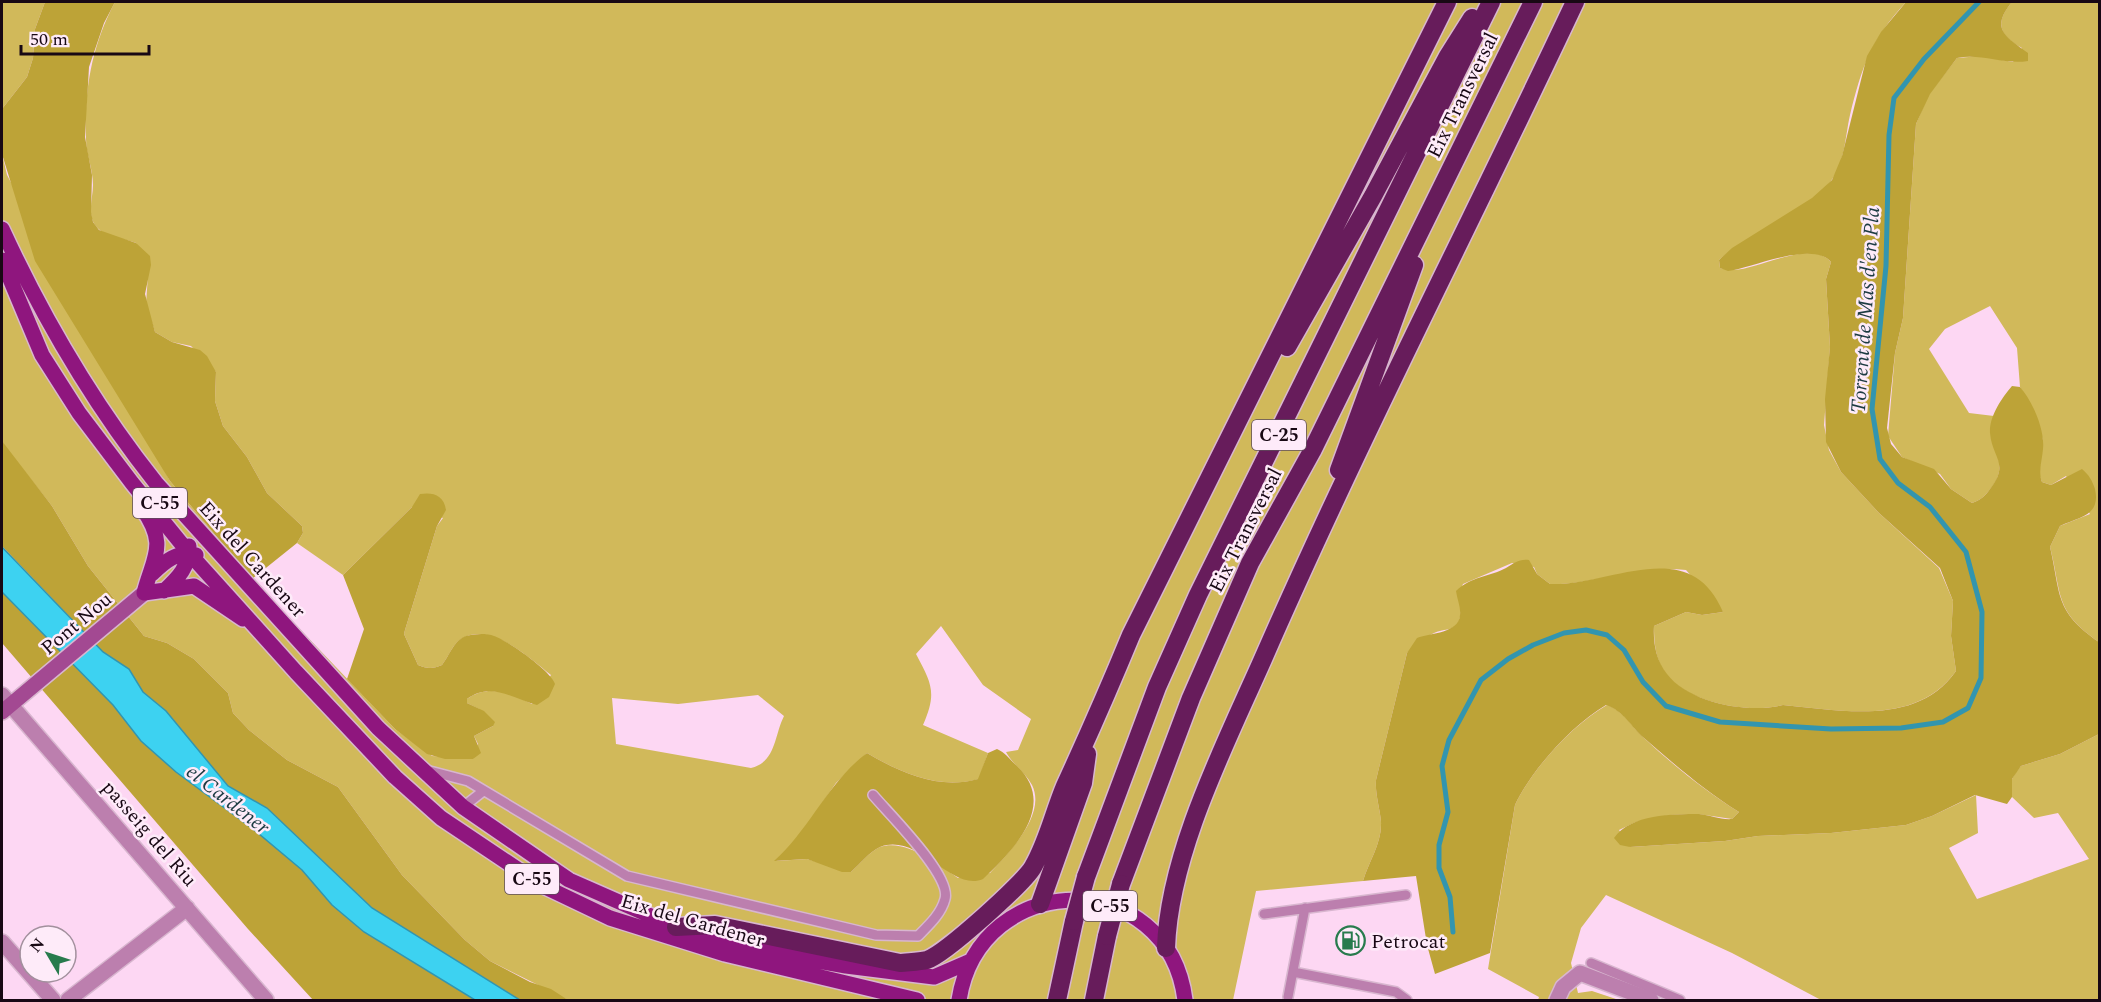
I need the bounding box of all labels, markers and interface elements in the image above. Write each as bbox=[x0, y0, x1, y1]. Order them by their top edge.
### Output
scale bar bbox=[21, 18, 148, 56]
text: 50 m bbox=[30, 26, 68, 53]
street label: Eix Transversal bbox=[1419, 27, 1506, 163]
water label: Torrent de Mas d'en Pla bbox=[1843, 205, 1889, 414]
road number: C-25 bbox=[1252, 420, 1306, 450]
street label: Eix Transversal bbox=[1201, 463, 1290, 598]
road number: C-55 bbox=[133, 488, 187, 518]
street label: Eix del Cardener bbox=[191, 495, 313, 625]
street label: Pont Nou bbox=[34, 585, 119, 663]
water label: el Cardener bbox=[179, 757, 277, 843]
street label: passeig del Riu bbox=[94, 774, 204, 894]
road number: C-55 bbox=[505, 864, 559, 894]
street label: Eix del Cardener bbox=[617, 886, 768, 956]
road number: C-55 bbox=[1083, 891, 1137, 921]
north arrow bbox=[18, 924, 78, 984]
fuel station icon: Petrocat bbox=[1334, 925, 1366, 957]
place label: Petrocat bbox=[1371, 927, 1446, 957]
text: N bbox=[24, 933, 51, 958]

